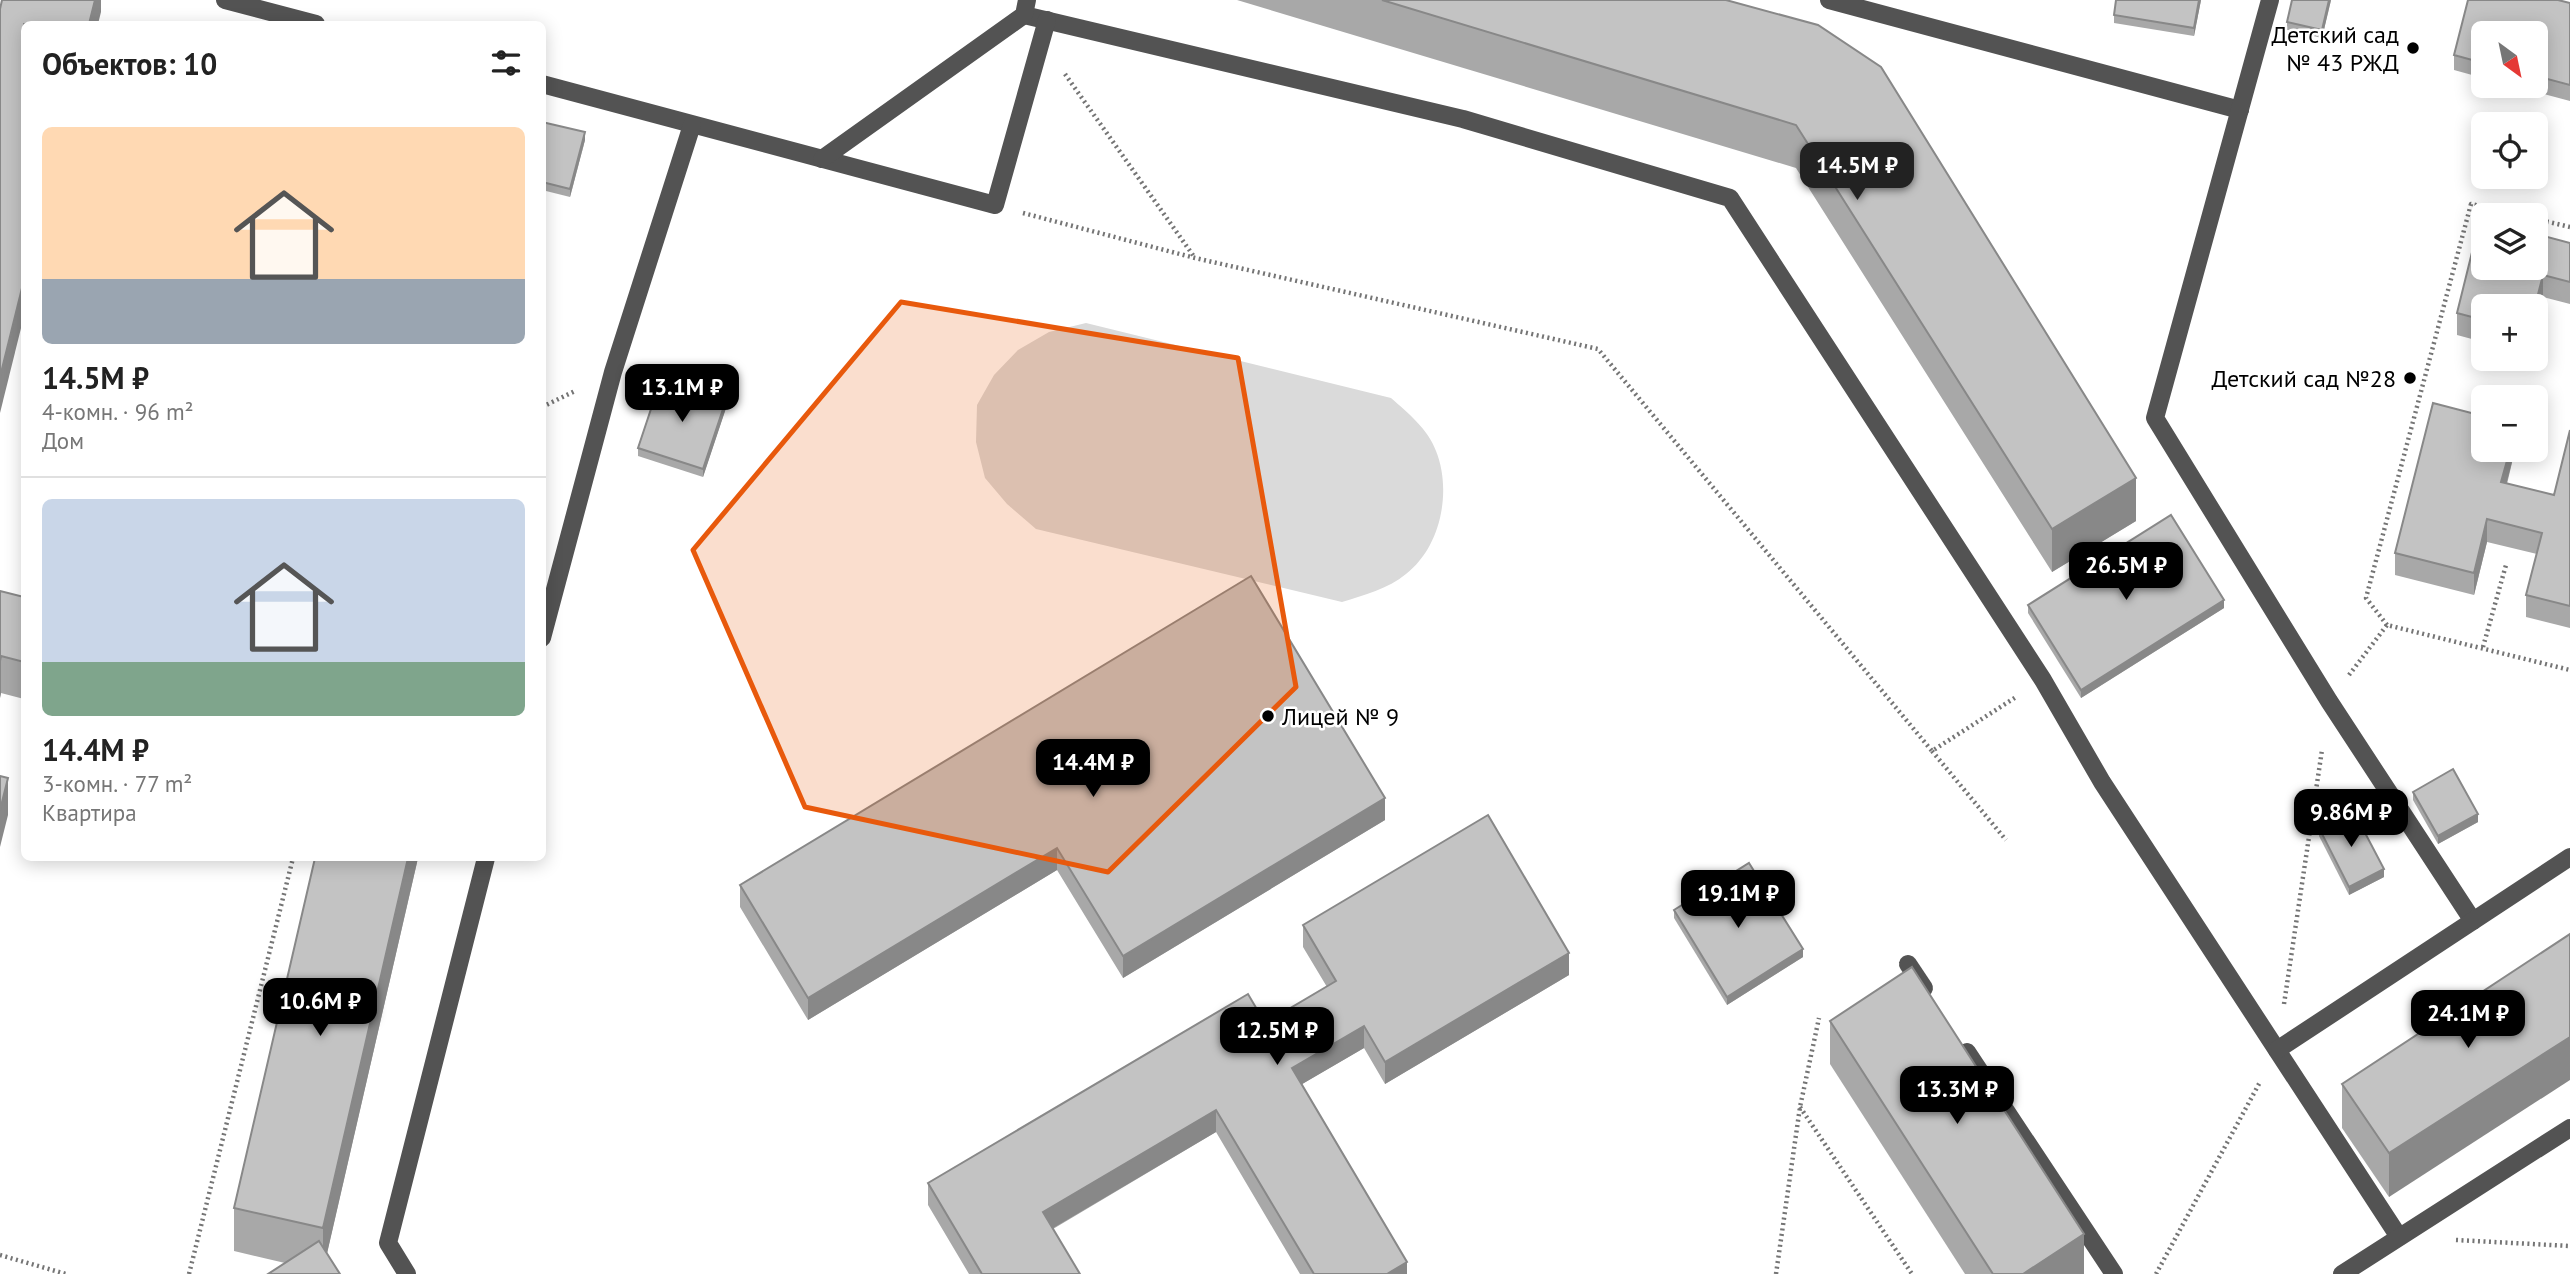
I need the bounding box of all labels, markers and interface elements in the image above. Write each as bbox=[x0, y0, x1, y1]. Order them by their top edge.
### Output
place label: Детский сад № 43 РЖД bbox=[2272, 19, 2399, 78]
north arrow bbox=[2471, 21, 2548, 98]
map controls bbox=[2471, 21, 2548, 462]
marker: Детский сад № 43 РЖД bbox=[2405, 40, 2421, 56]
text: Объектов: 10 bbox=[42, 44, 217, 83]
icon: filters bbox=[487, 44, 525, 82]
button: locate bbox=[2471, 112, 2548, 189]
pin: 14.5M ₽ bbox=[1792, 142, 1922, 202]
text: 14.5M ₽ bbox=[1816, 150, 1898, 179]
icon: home bbox=[221, 172, 347, 298]
button: layers bbox=[2471, 203, 2548, 280]
button: + bbox=[2471, 294, 2548, 371]
text: 14.5M ₽ bbox=[42, 358, 149, 397]
place label: Детский сад №28 bbox=[2211, 363, 2396, 394]
pin: 13.1M ₽ bbox=[617, 364, 747, 424]
marker: Детский сад №28 bbox=[2402, 370, 2418, 386]
text: 13.1M ₽ bbox=[641, 372, 723, 401]
button: − bbox=[2471, 385, 2548, 462]
text: 4-комн. · 96 m² bbox=[42, 397, 194, 426]
text: Дом bbox=[42, 426, 84, 455]
pin: 26.5M ₽ bbox=[2061, 542, 2191, 602]
icon: home bbox=[221, 544, 347, 670]
text: 26.5M ₽ bbox=[2085, 550, 2167, 579]
place label: Лицей № 9 bbox=[1281, 701, 1399, 732]
marker: Лицей № 9 bbox=[1260, 708, 1276, 724]
text: 14.4M ₽ bbox=[42, 730, 149, 769]
pin: 14.4M ₽ bbox=[1028, 740, 1158, 799]
text: 14.4M ₽ bbox=[1052, 747, 1134, 776]
text: 3-комн. · 77 m² bbox=[42, 769, 192, 798]
pin: 9.86M ₽ bbox=[2286, 790, 2416, 849]
text: 9.86M ₽ bbox=[2310, 797, 2392, 826]
text: Квартира bbox=[42, 798, 137, 827]
pin: 19.1M ₽ bbox=[1673, 870, 1803, 930]
text: 19.1M ₽ bbox=[1697, 878, 1779, 907]
pin: 10.6M ₽ bbox=[255, 978, 385, 1038]
text: 10.6M ₽ bbox=[279, 986, 361, 1015]
pin: 24.1M ₽ bbox=[2403, 990, 2533, 1050]
text: 24.1M ₽ bbox=[2427, 998, 2509, 1027]
pin: 12.5M ₽ bbox=[1212, 1007, 1342, 1067]
text: 12.5M ₽ bbox=[1236, 1015, 1318, 1044]
pin: 13.3M ₽ bbox=[1892, 1066, 2022, 1126]
text: 13.3M ₽ bbox=[1916, 1074, 1998, 1103]

